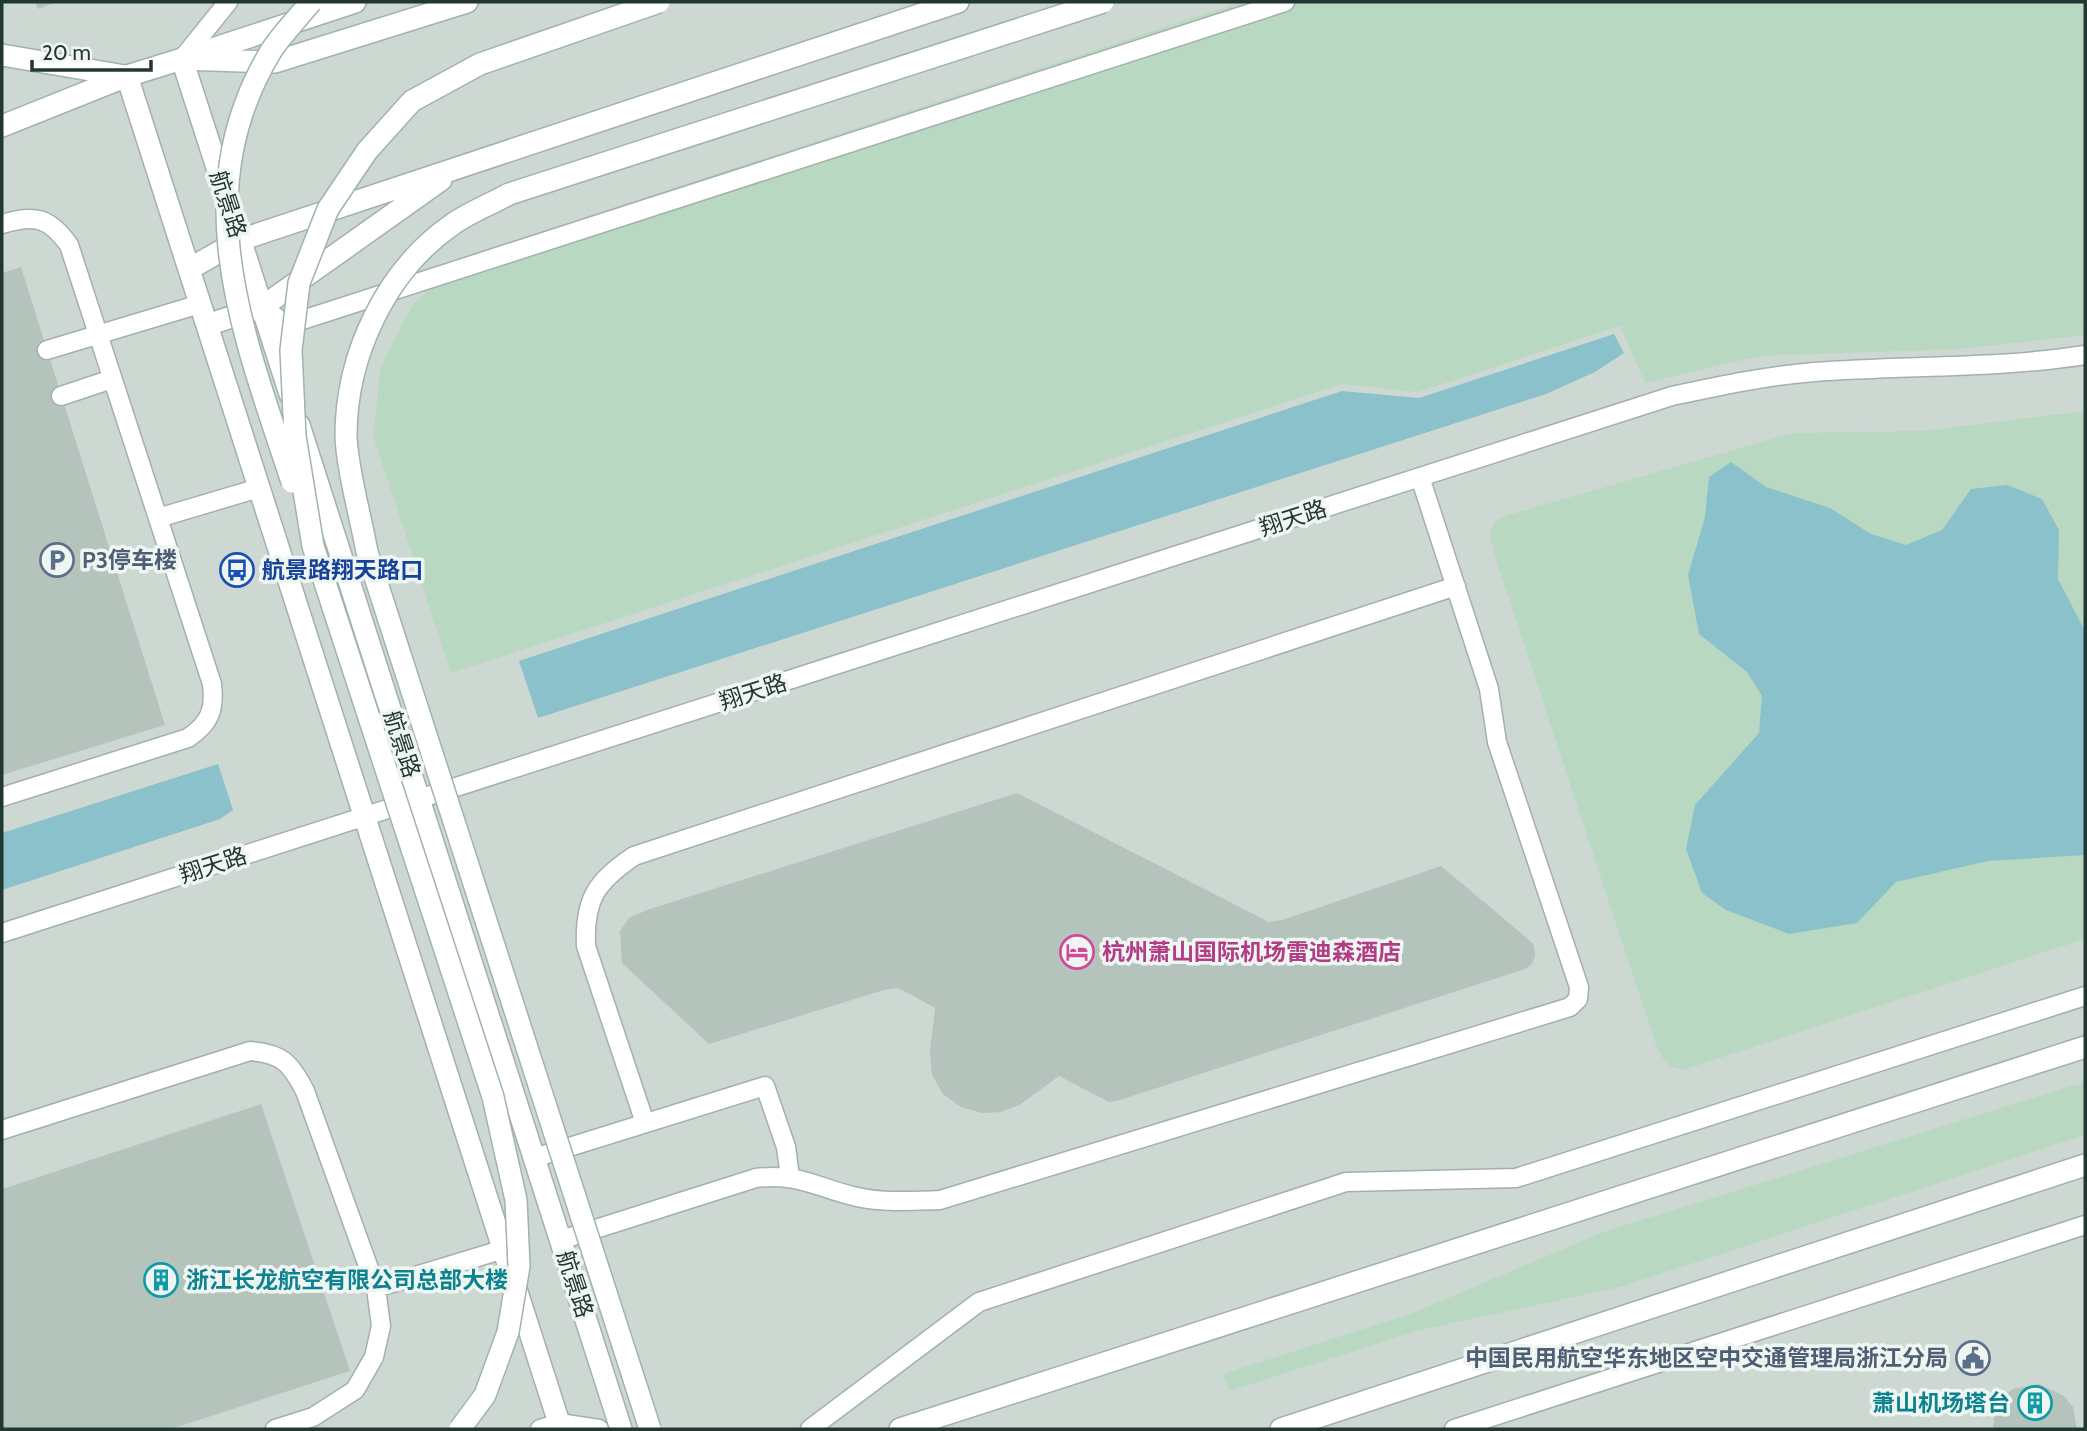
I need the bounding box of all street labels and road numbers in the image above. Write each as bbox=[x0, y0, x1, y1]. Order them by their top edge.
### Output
street label: 航景路 bbox=[204, 167, 252, 241]
street label: 翔天路 bbox=[1256, 494, 1330, 542]
street label: 翔天路 bbox=[716, 668, 790, 716]
street label: 航景路 bbox=[378, 707, 426, 781]
street label: 翔天路 bbox=[176, 841, 250, 889]
street label: 航景路 bbox=[551, 1247, 599, 1321]

